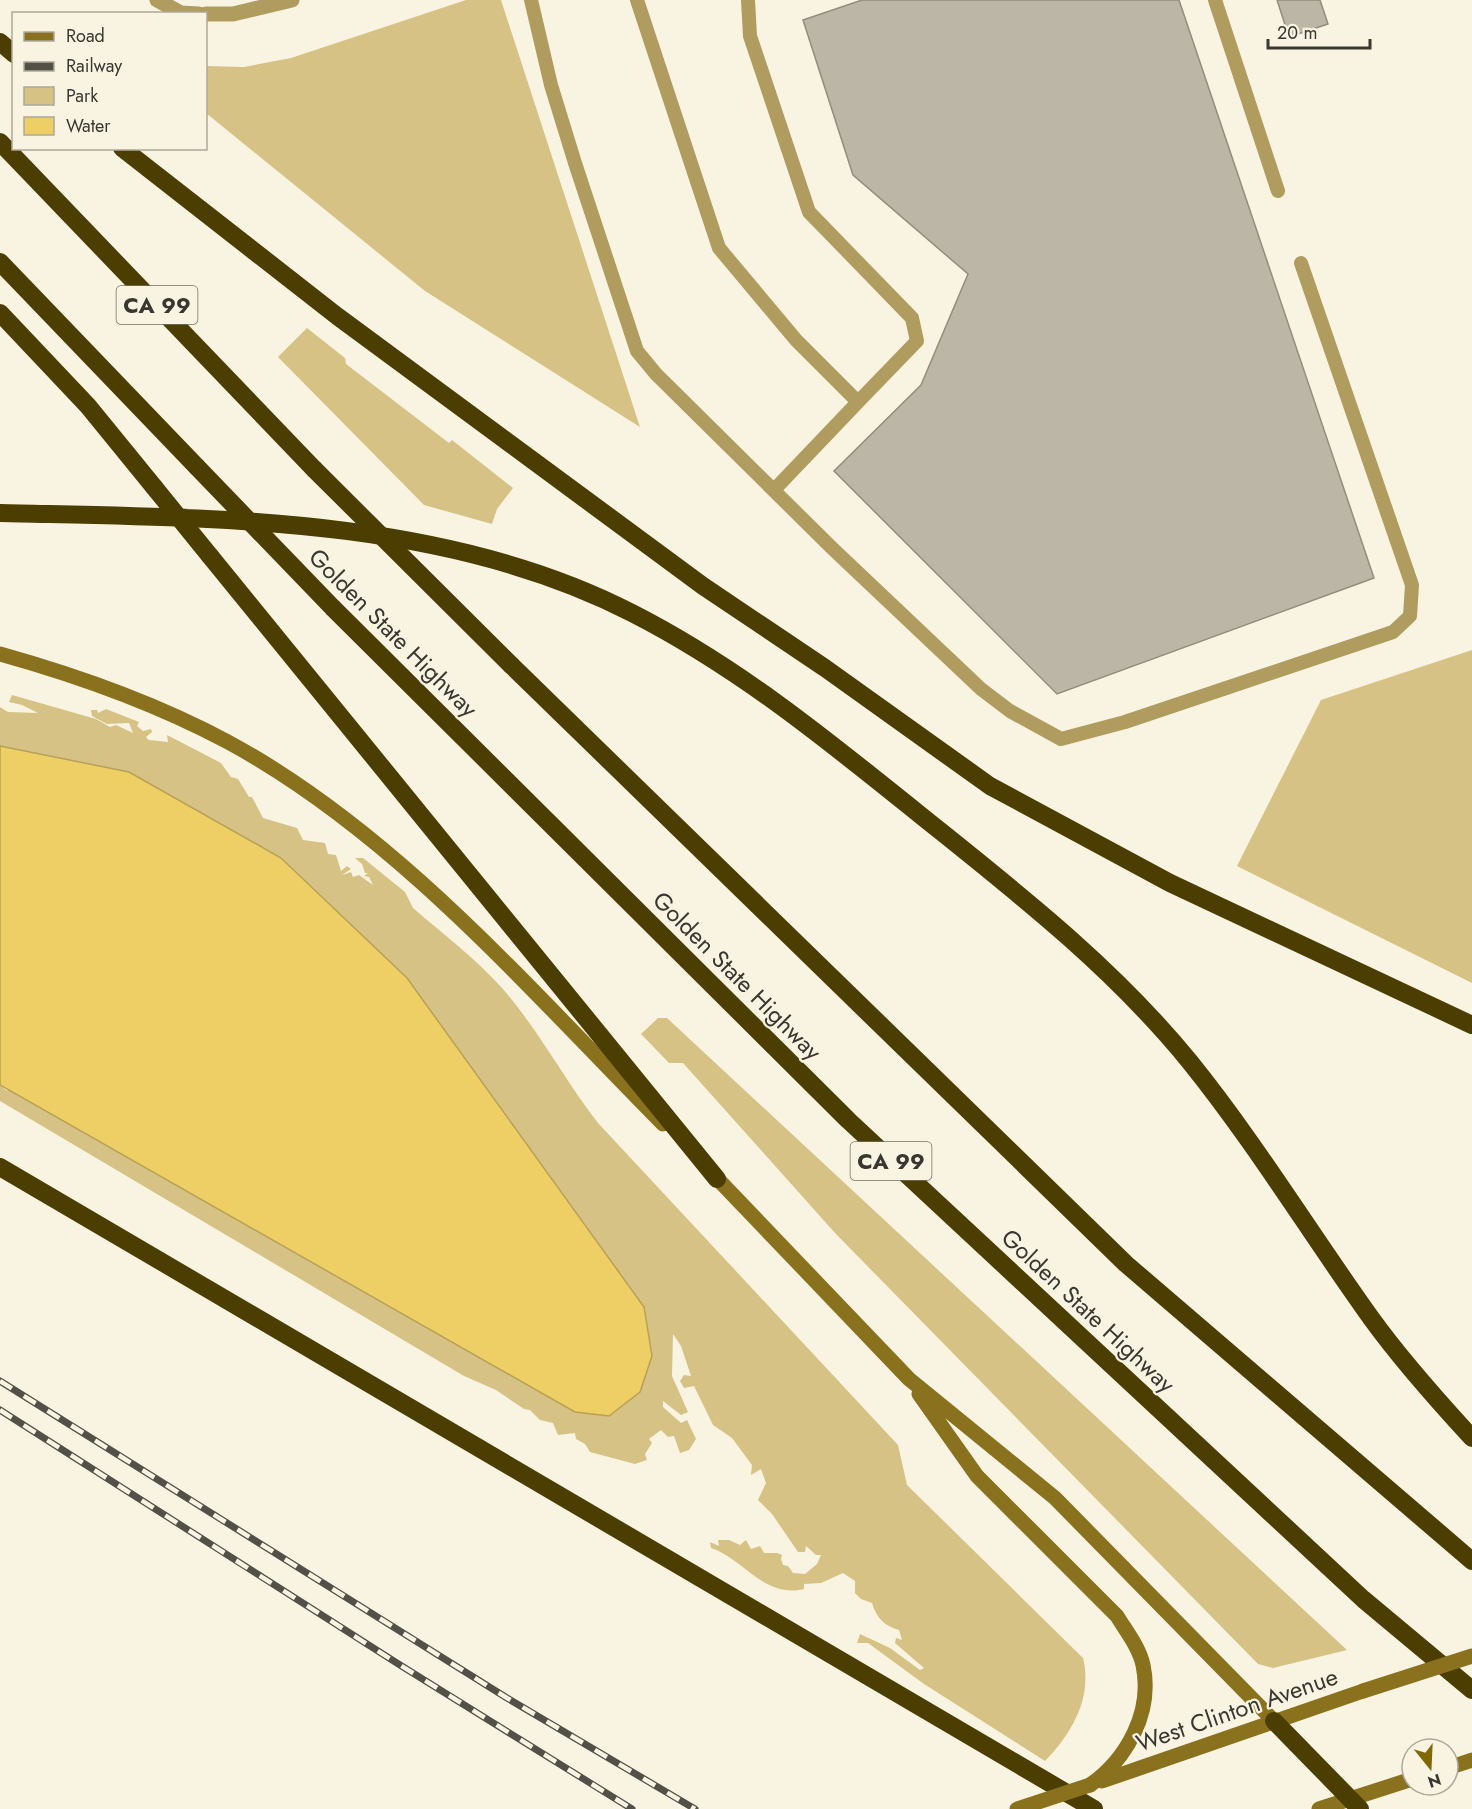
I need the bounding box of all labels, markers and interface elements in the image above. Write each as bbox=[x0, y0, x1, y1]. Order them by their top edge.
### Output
legend bbox=[12, 12, 207, 150]
scale bar bbox=[1268, 12, 1370, 50]
text: 20 m bbox=[1277, 20, 1317, 46]
text: Road bbox=[66, 23, 105, 49]
text: Railway bbox=[66, 53, 122, 79]
text: Park bbox=[66, 83, 98, 109]
text: Water bbox=[66, 113, 111, 139]
road number: CA 99 bbox=[116, 286, 198, 324]
street label: Golden State Highway bbox=[301, 540, 486, 725]
street label: Golden State Highway bbox=[645, 883, 830, 1068]
road number: CA 99 bbox=[850, 1142, 932, 1180]
street label: Golden State Highway bbox=[994, 1221, 1183, 1401]
street label: West Clinton Avenue bbox=[1131, 1659, 1342, 1760]
north arrow bbox=[1400, 1737, 1460, 1797]
text: N bbox=[1425, 1768, 1444, 1794]

